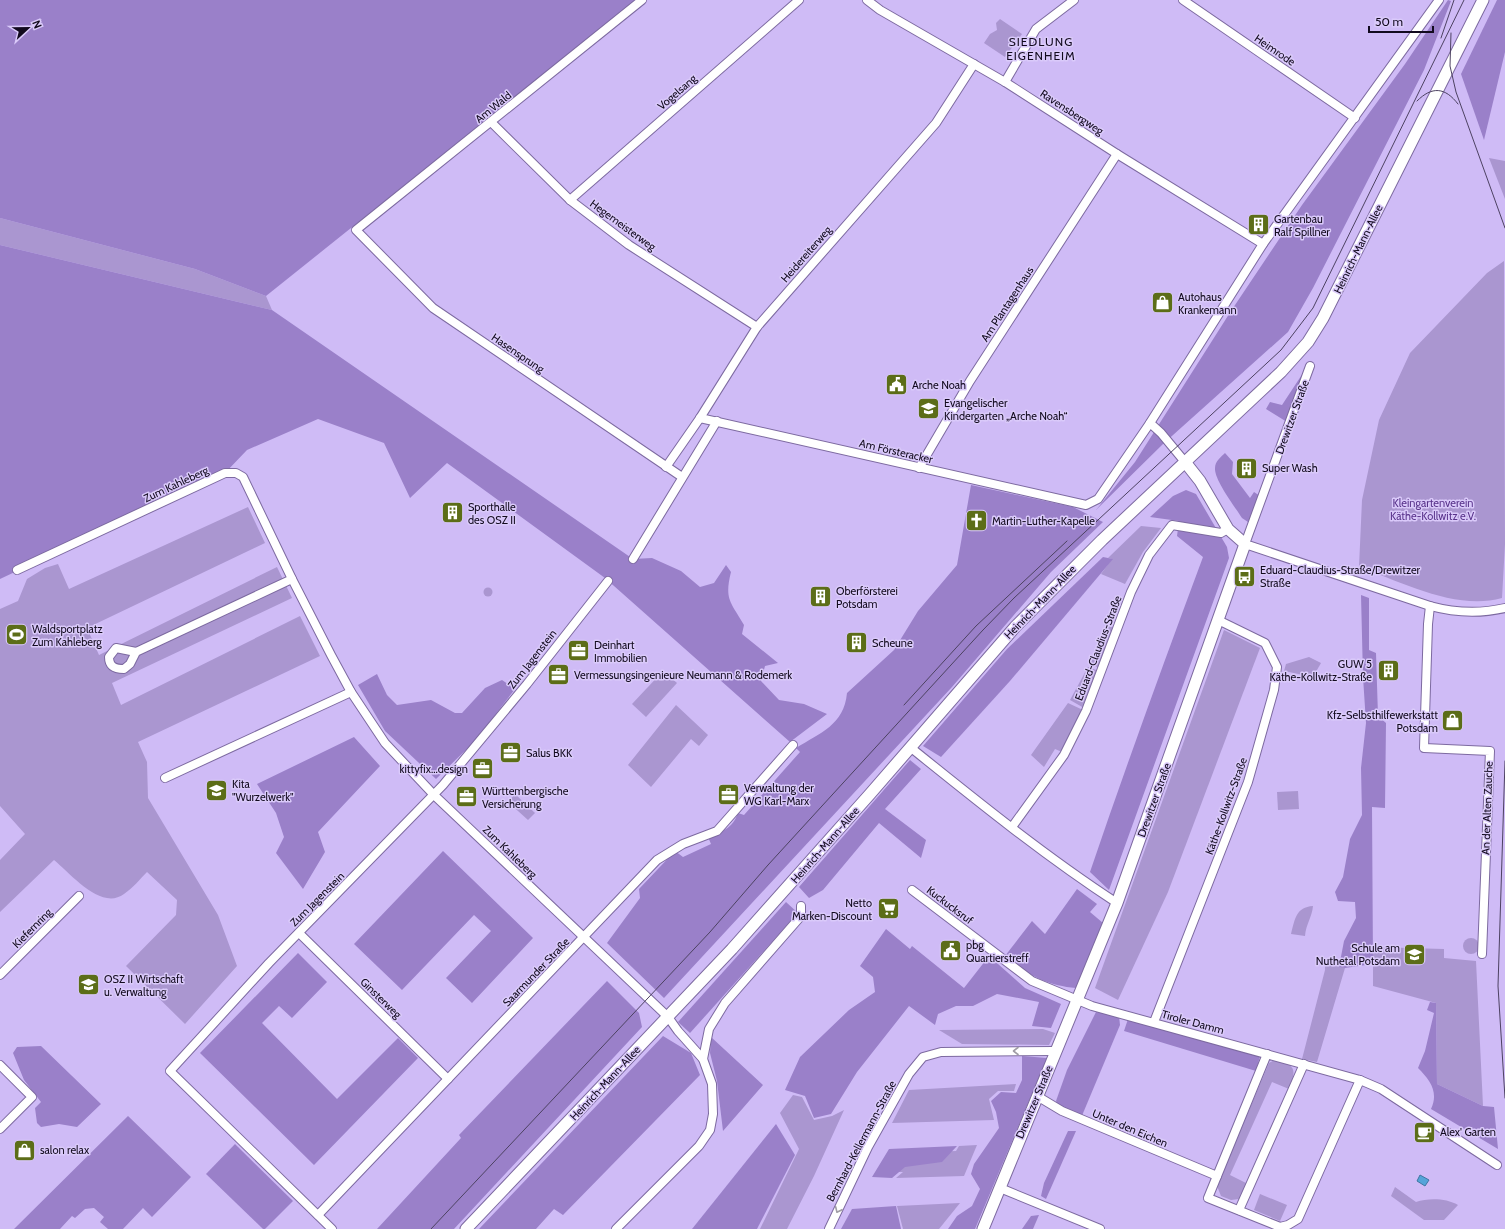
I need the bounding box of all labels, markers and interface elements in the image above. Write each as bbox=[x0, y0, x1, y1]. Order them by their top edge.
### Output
north arrow bbox=[8, 8, 48, 48]
scale bar bbox=[1369, 8, 1433, 34]
text: 50 m bbox=[1375, 14, 1403, 29]
text: N bbox=[29, 18, 45, 30]
street label: Heimrode bbox=[1252, 31, 1298, 69]
district label: SIEDLUNG EIGENHEIM bbox=[1006, 34, 1076, 63]
street label: Vogelsang bbox=[655, 71, 700, 113]
street label: Ravensbergweg bbox=[1038, 86, 1107, 138]
street label: Am Wald bbox=[472, 88, 514, 126]
street label: Hegemeisterweg bbox=[587, 196, 659, 254]
street label: Heinrich-Mann-Allee bbox=[1330, 202, 1386, 296]
building icon: Gartenbau Ralf Spillner bbox=[1245, 212, 1271, 238]
place label: Gartenbau Ralf Spillner bbox=[1274, 212, 1330, 239]
street label: Heidereiterweg bbox=[778, 222, 835, 285]
street label: Am Plantagenhaus bbox=[977, 263, 1037, 344]
shop icon: Autohaus Krankemann bbox=[1150, 290, 1176, 316]
place label: Autohaus Krankemann bbox=[1178, 290, 1237, 317]
street label: Hasensprung bbox=[489, 330, 548, 376]
public building icon: Arche Noah bbox=[883, 372, 909, 398]
place label: Arche Noah bbox=[912, 378, 966, 392]
street label: Drewitzer Straße bbox=[1272, 378, 1312, 456]
school or university icon: Evangelischer Kindergarten „Arche Noah“ bbox=[916, 396, 942, 422]
place label: Evangelischer Kindergarten „Arche Noah“ bbox=[944, 396, 1067, 423]
street label: Am Försteracker bbox=[858, 436, 935, 466]
building icon: Super Wash bbox=[1233, 455, 1259, 481]
place label: Super Wash bbox=[1262, 461, 1318, 475]
street label: Zum Kahleberg bbox=[141, 463, 211, 505]
park label: Kleingartenverein Käthe-Kollwitz e.V. bbox=[1390, 496, 1476, 523]
building icon: Sporthalle des OSZ II bbox=[439, 500, 465, 526]
place label: Sporthalle des OSZ II bbox=[468, 500, 516, 527]
church icon: Martin-Luther-Kapelle bbox=[964, 508, 990, 534]
place label: Martin-Luther-Kapelle bbox=[992, 514, 1095, 528]
street label: Heinrich-Mann-Allee bbox=[1001, 562, 1079, 642]
bus stop icon: Eduard-Claudius-Straße/Drewitzer Straße bbox=[1231, 563, 1257, 589]
place label: Eduard-Claudius-Straße/Drewitzer Straße bbox=[1260, 563, 1421, 590]
building icon: Oberförsterei Potsdam bbox=[808, 584, 834, 610]
place label: Oberförsterei Potsdam bbox=[836, 584, 898, 611]
street label: Eduard-Claudius-Straße bbox=[1071, 593, 1125, 703]
sports icon: Waldsportplatz Zum Kahleberg bbox=[3, 622, 29, 648]
place label: Waldsportplatz Zum Kahleberg bbox=[32, 622, 103, 649]
street label: Zum Jagenstein bbox=[505, 627, 559, 691]
building icon: Scheune bbox=[843, 630, 869, 656]
place label: Scheune bbox=[872, 636, 913, 650]
office icon: Deinhart Immobilien bbox=[566, 638, 592, 664]
place label: Deinhart Immobilien bbox=[594, 638, 647, 665]
place label: GUW 5 Käthe-Kollwitz-Straße bbox=[1269, 657, 1372, 684]
building icon: GUW 5 Käthe-Kollwitz-Straße bbox=[1375, 657, 1401, 683]
office icon: Vermessungsingenieure Neumann & Rodemerk bbox=[546, 662, 572, 688]
place label: Vermessungsingenieure Neumann & Rodemerk bbox=[574, 668, 792, 682]
place label: Kfz-Selbsthilfewerkstatt Potsdam bbox=[1327, 708, 1438, 735]
shop icon: Kfz-Selbsthilfewerkstatt Potsdam bbox=[1440, 708, 1466, 734]
office icon: Salus BKK bbox=[497, 740, 523, 766]
place label: Salus BKK bbox=[526, 746, 573, 760]
street label: Käthe-Kollwitz-Straße bbox=[1202, 755, 1250, 857]
office icon: kittyfix...design bbox=[470, 756, 496, 782]
street label: Drewitzer Straße bbox=[1134, 761, 1174, 839]
street label: An der Alten Zauche bbox=[1478, 761, 1496, 855]
place label: kittyfix...design bbox=[399, 762, 468, 776]
school or university icon: Kita "Wurzelwerk" bbox=[204, 777, 230, 803]
place label: Kita "Wurzelwerk" bbox=[232, 777, 294, 804]
office icon: Verwaltung der WG Karl-Marx bbox=[716, 781, 742, 807]
place label: Verwaltung der WG Karl-Marx bbox=[744, 781, 814, 808]
office icon: Württembergische Versicherung bbox=[454, 784, 480, 810]
place label: Württembergische Versicherung bbox=[482, 784, 569, 811]
street label: Heinrich-Mann-Allee bbox=[788, 803, 862, 886]
street label: Zum Kahleberg bbox=[480, 823, 540, 882]
street label: Zum Jagenstein bbox=[287, 869, 347, 929]
street label: Kuckucksruf bbox=[924, 883, 976, 927]
place label: Netto Marken-Discount bbox=[792, 896, 872, 923]
supermarket icon: Netto Marken-Discount bbox=[875, 896, 901, 922]
street label: Kiefernring bbox=[9, 905, 55, 951]
street label: Saarmunder Straße bbox=[500, 934, 573, 1009]
public building icon: pbg Quartierstreff bbox=[937, 938, 963, 964]
place label: pbg Quartierstreff bbox=[966, 938, 1029, 965]
place label: Schule am Nuthetal Potsdam bbox=[1316, 941, 1400, 968]
school or university icon: Schule am Nuthetal Potsdam bbox=[1402, 941, 1428, 967]
school or university icon: OSZ II Wirtschaft u. Verwaltung bbox=[76, 972, 102, 998]
place label: OSZ II Wirtschaft u. Verwaltung bbox=[104, 972, 184, 999]
street label: Ginsterweg bbox=[357, 975, 405, 1022]
street label: Tiroler Damm bbox=[1160, 1007, 1226, 1037]
street label: Heinrich-Mann-Allee bbox=[567, 1042, 644, 1123]
one-way arrow bbox=[1013, 1047, 1019, 1055]
street label: Drewitzer Straße bbox=[1012, 1063, 1056, 1141]
street label: Bernhard-Kellermann-Straße bbox=[823, 1078, 899, 1204]
street label: Unter den Eichen bbox=[1090, 1106, 1170, 1150]
cafe icon: Alex' Garten bbox=[1412, 1119, 1438, 1145]
place label: Alex' Garten bbox=[1440, 1125, 1496, 1139]
shop icon: salon relax bbox=[12, 1137, 38, 1163]
place label: salon relax bbox=[40, 1143, 90, 1157]
one-way arrow bbox=[835, 1206, 843, 1214]

